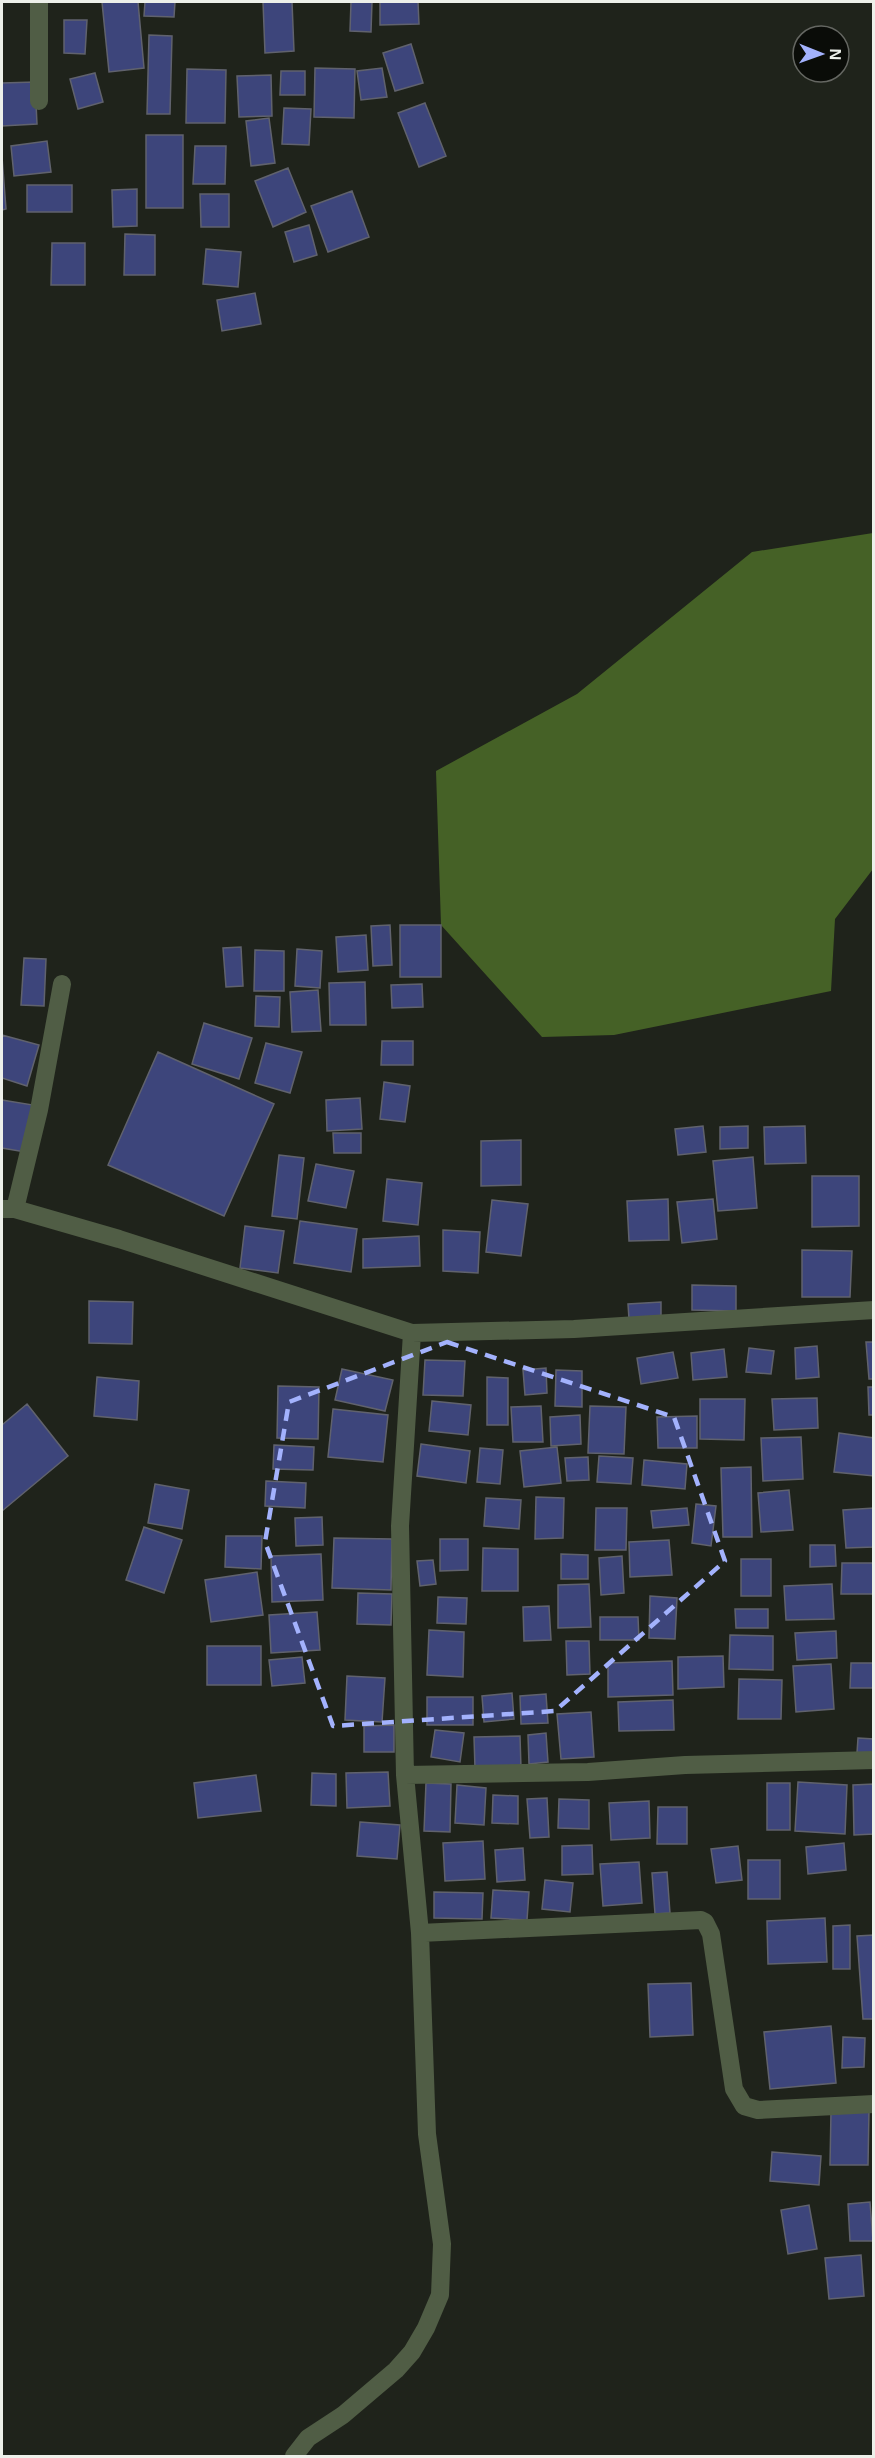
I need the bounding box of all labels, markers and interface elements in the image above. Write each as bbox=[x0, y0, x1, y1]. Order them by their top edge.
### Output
north arrow bbox=[791, 24, 851, 84]
text: N bbox=[827, 48, 844, 60]

